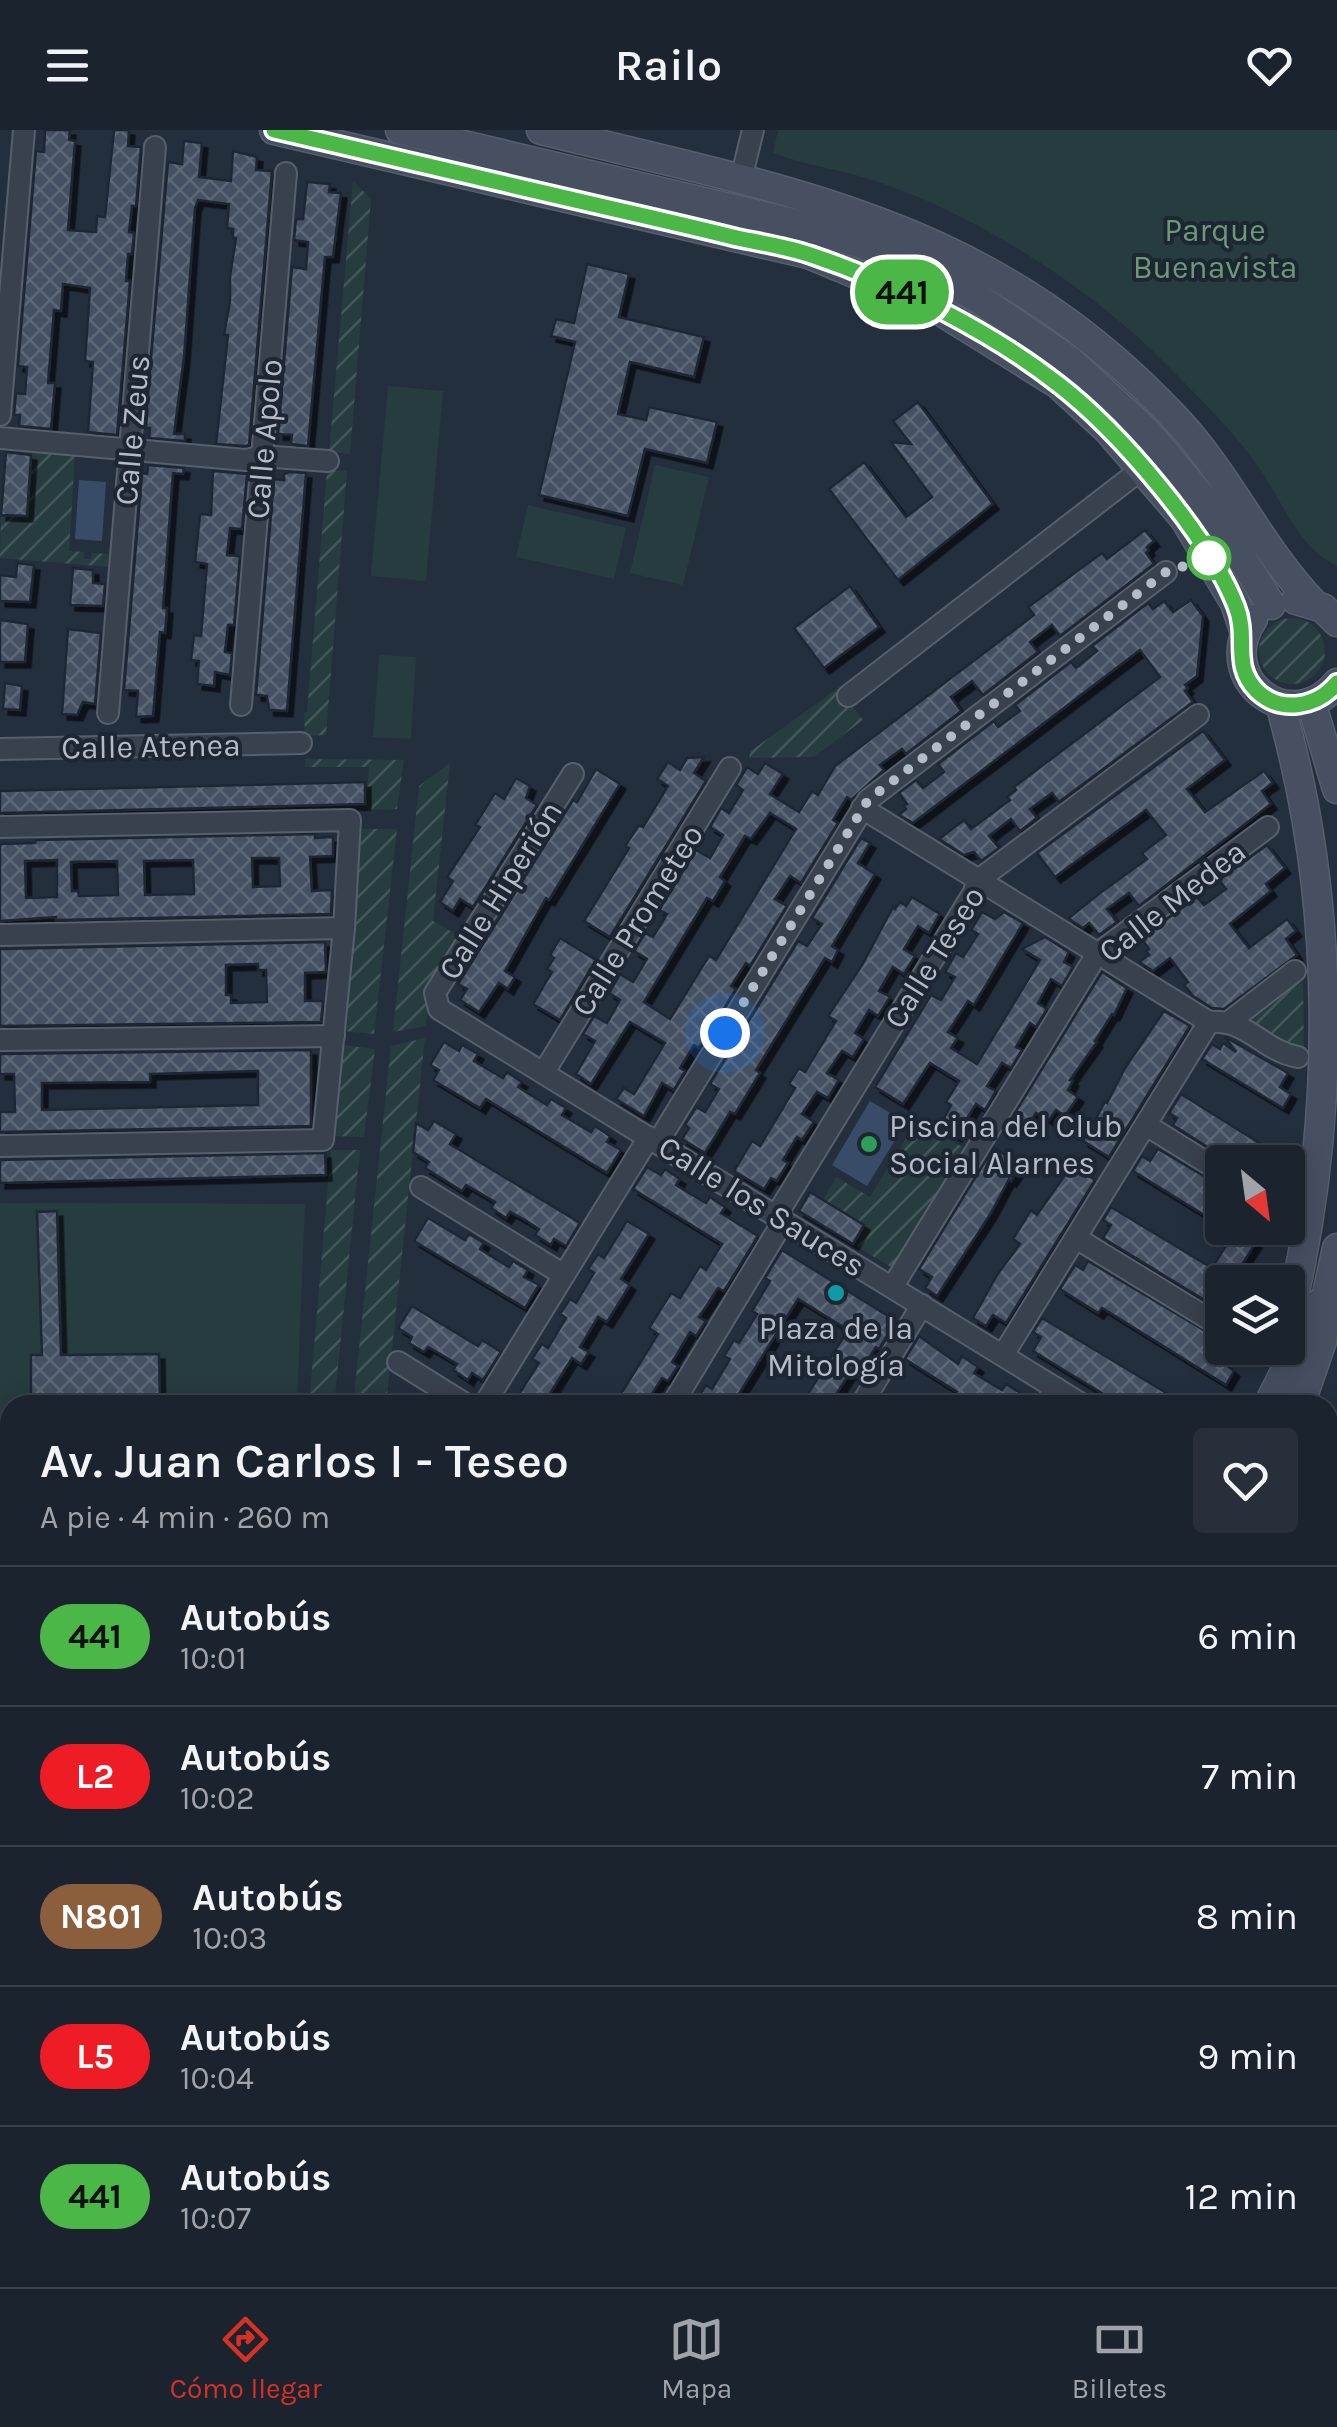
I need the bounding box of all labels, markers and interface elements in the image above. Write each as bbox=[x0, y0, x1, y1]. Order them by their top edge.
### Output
icon: menu bbox=[40, 38, 95, 93]
icon: heart bbox=[1242, 38, 1297, 93]
text: Railo bbox=[615, 39, 722, 91]
park label: Parque Buenavista bbox=[1133, 212, 1297, 286]
line badge: 441 bbox=[844, 260, 960, 324]
text: 441 bbox=[875, 272, 929, 313]
street label: Calle Zeus bbox=[107, 353, 157, 507]
street label: Calle Apolo bbox=[239, 358, 290, 520]
unlabelled marker bbox=[1188, 537, 1230, 579]
street label: Calle Atenea bbox=[61, 726, 241, 767]
street label: Calle Hiperión bbox=[431, 794, 570, 986]
street label: Calle Prometeo bbox=[564, 818, 711, 1023]
street label: Calle Medea bbox=[1092, 833, 1253, 970]
street label: Calle Teseo bbox=[876, 880, 992, 1035]
your location bbox=[700, 1008, 750, 1058]
place label: Piscina del Club Social Alarnes bbox=[889, 1108, 1123, 1182]
street label: Calle los Sauces bbox=[652, 1128, 872, 1285]
marker: Piscina del Club Social Alarnes bbox=[858, 1133, 880, 1155]
north arrow bbox=[1205, 1145, 1305, 1245]
map controls bbox=[1205, 1145, 1305, 1365]
button: layers bbox=[1205, 1265, 1305, 1365]
marker: Plaza de la Mitología bbox=[825, 1282, 847, 1304]
place label: Plaza de la Mitología bbox=[759, 1310, 913, 1384]
button: heart bbox=[1193, 1428, 1298, 1533]
text: Av. Juan Carlos I - Teseo bbox=[40, 1433, 569, 1489]
text: A pie · 4 min · 260 m bbox=[40, 1499, 330, 1536]
text: Autobús bbox=[180, 1595, 331, 1640]
text: 6 min bbox=[1197, 1614, 1298, 1659]
text: 441 bbox=[68, 1616, 122, 1657]
text: 10:01 bbox=[180, 1640, 247, 1677]
text: Autobús bbox=[180, 1735, 331, 1780]
text: 7 min bbox=[1201, 1754, 1298, 1799]
text: L2 bbox=[76, 1756, 114, 1797]
text: 10:02 bbox=[180, 1780, 254, 1817]
text: Autobús bbox=[192, 1875, 344, 1920]
text: 8 min bbox=[1196, 1894, 1298, 1939]
text: N801 bbox=[60, 1896, 142, 1937]
text: 10:03 bbox=[192, 1920, 267, 1957]
text: Autobús bbox=[180, 2015, 331, 2060]
text: 9 min bbox=[1197, 2034, 1298, 2079]
text: L5 bbox=[76, 2036, 114, 2077]
text: 10:04 bbox=[180, 2060, 254, 2097]
text: Autobús bbox=[180, 2155, 331, 2200]
text: 12 min bbox=[1185, 2174, 1298, 2219]
text: 441 bbox=[68, 2176, 122, 2217]
text: 10:07 bbox=[180, 2200, 251, 2237]
tab: Cómo llegar bbox=[170, 2312, 322, 2405]
tab: Mapa bbox=[661, 2312, 732, 2405]
tab: Billetes bbox=[1072, 2312, 1167, 2405]

